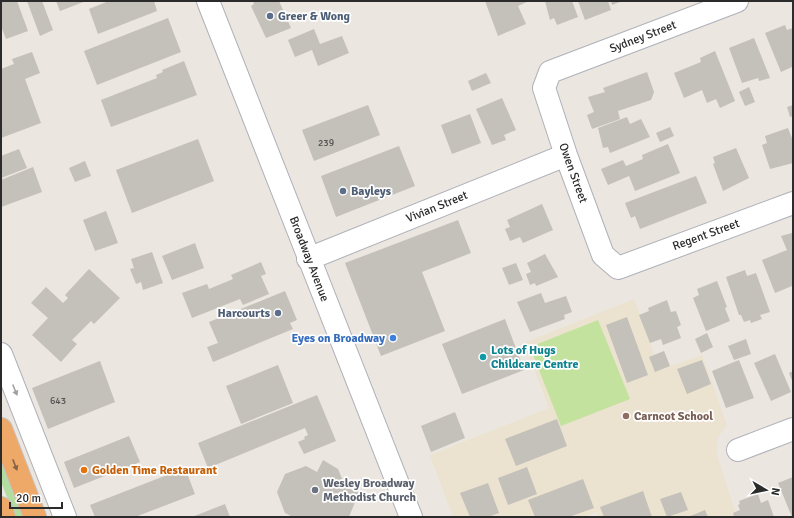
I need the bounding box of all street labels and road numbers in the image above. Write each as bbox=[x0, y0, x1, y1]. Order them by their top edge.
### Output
street label: Sydney Street bbox=[608, 17, 678, 57]
street label: Owen Street bbox=[555, 141, 591, 205]
street label: Vivian Street bbox=[404, 188, 470, 226]
street label: Broadway Avenue bbox=[286, 214, 332, 304]
street label: Regent Street bbox=[671, 216, 741, 254]

